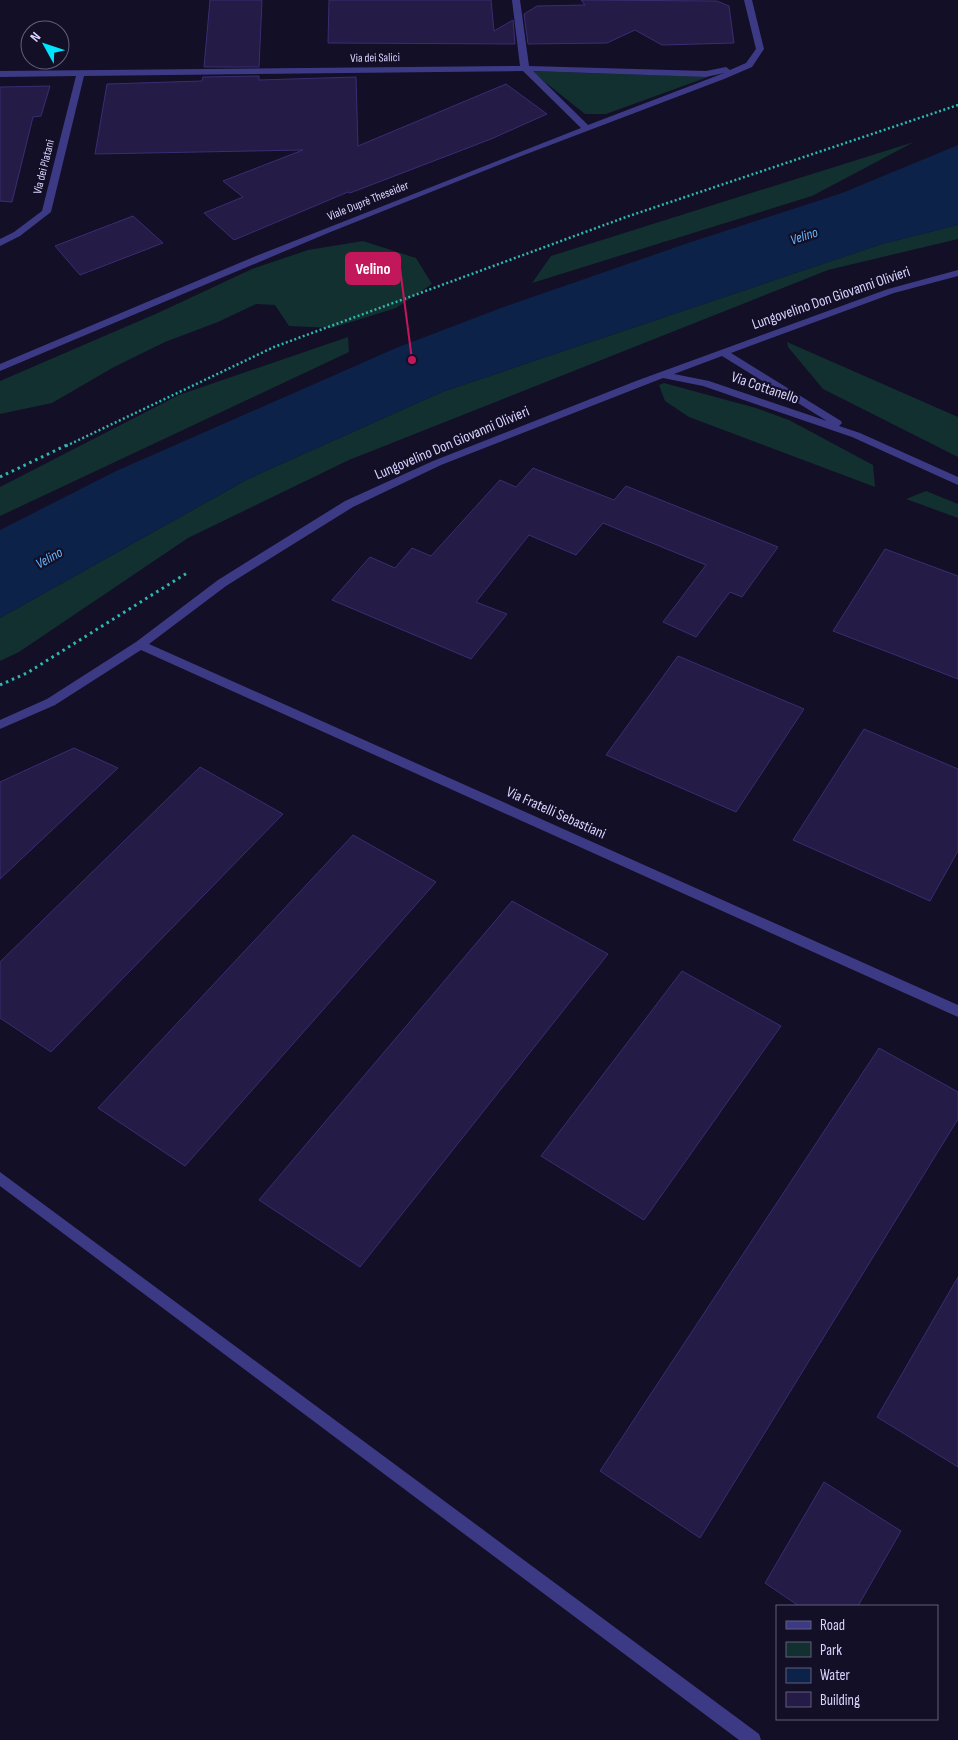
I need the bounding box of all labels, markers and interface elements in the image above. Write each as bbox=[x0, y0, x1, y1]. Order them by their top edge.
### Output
north arrow bbox=[20, 20, 70, 70]
text: N bbox=[27, 29, 44, 45]
street label: Via dei Salici bbox=[350, 50, 400, 66]
street label: Via dei Platani bbox=[30, 138, 58, 196]
street label: Viale Duprè Theseider bbox=[325, 178, 411, 224]
water label: Velino bbox=[788, 223, 820, 248]
callout: Velino bbox=[346, 253, 400, 284]
text: Velino bbox=[356, 260, 390, 279]
street label: Lungovelino Don Giovanni Olivieri bbox=[749, 262, 913, 334]
street label: Via Cottanello bbox=[729, 368, 801, 408]
street label: Lungovelino Don Giovanni Olivieri bbox=[372, 402, 532, 484]
water label: Velino bbox=[33, 544, 66, 572]
street label: Via Fratelli Sebastiani bbox=[503, 783, 609, 844]
legend bbox=[776, 1605, 938, 1720]
text: Road bbox=[820, 1616, 845, 1635]
text: Park bbox=[820, 1641, 842, 1660]
text: Water bbox=[820, 1666, 851, 1685]
text: Building bbox=[820, 1691, 860, 1710]

